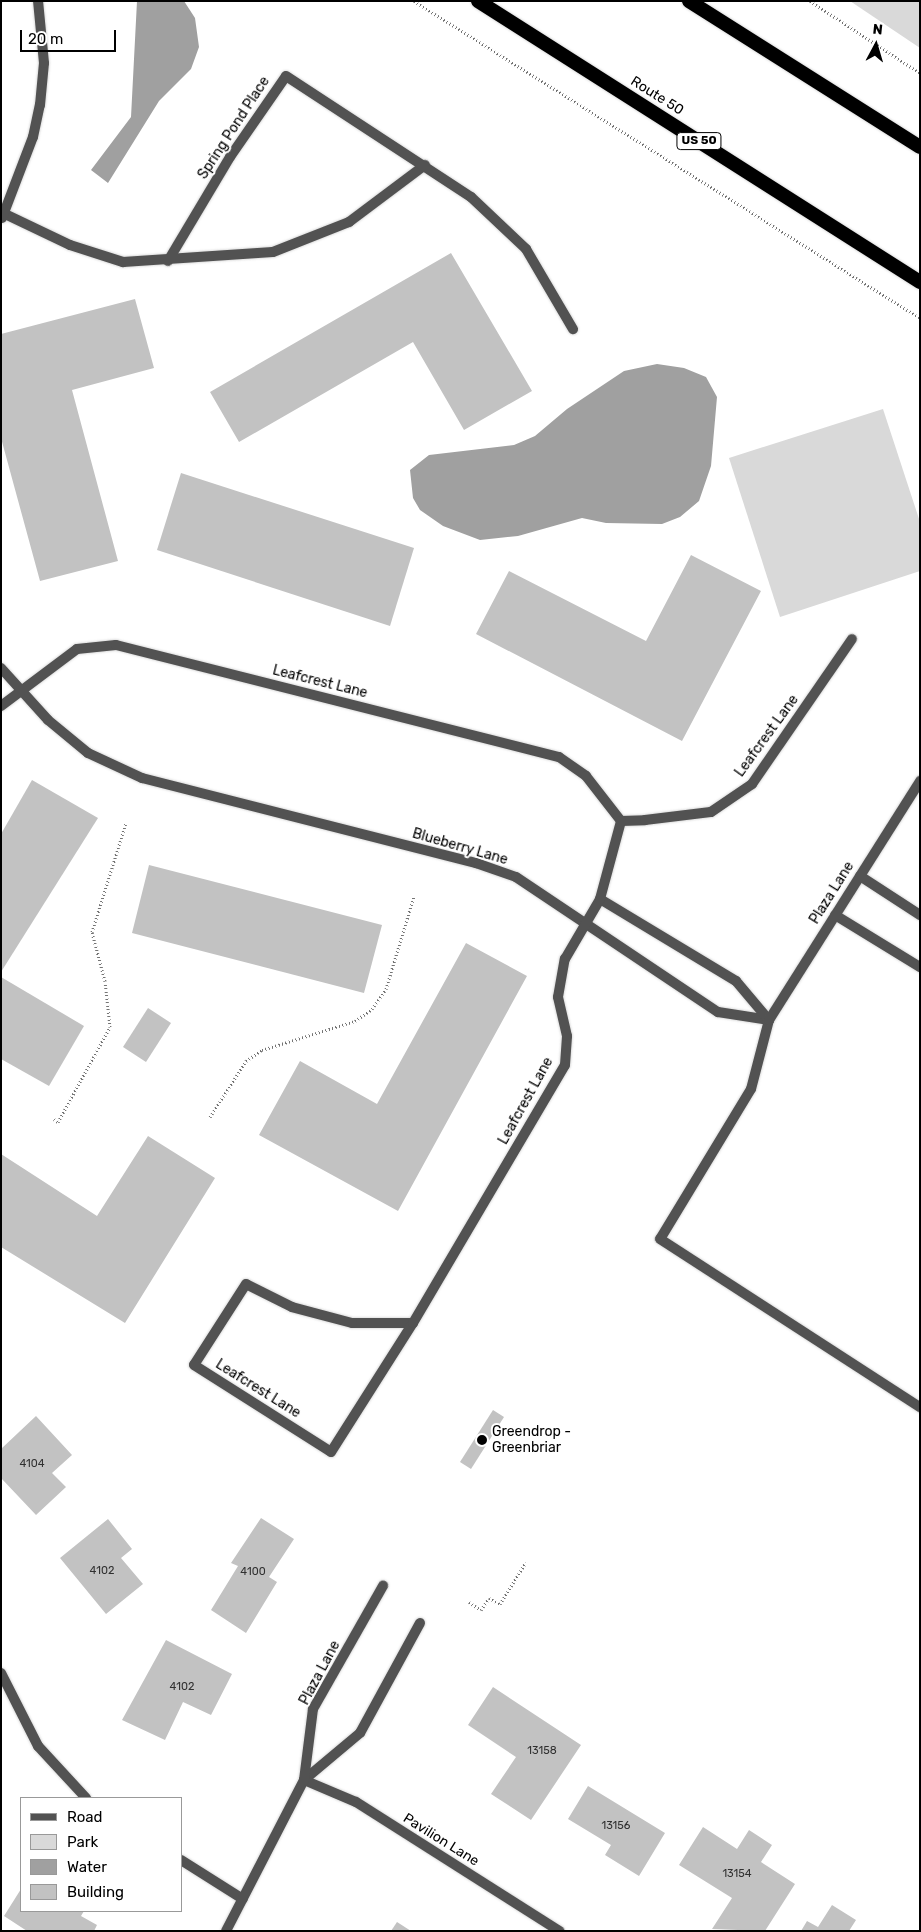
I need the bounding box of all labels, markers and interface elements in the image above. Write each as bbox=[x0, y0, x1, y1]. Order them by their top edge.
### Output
scale bar bbox=[22, 20, 119, 52]
north arrow bbox=[851, 20, 901, 70]
text: N bbox=[872, 21, 884, 39]
text: 20 m bbox=[28, 30, 63, 48]
street label: Route 50 bbox=[627, 73, 687, 119]
street label: Spring Pond Place bbox=[195, 74, 273, 182]
road number: US 50 bbox=[675, 132, 723, 150]
street label: Leafcrest Lane bbox=[271, 662, 369, 702]
street label: Leafcrest Lane bbox=[732, 692, 802, 780]
street label: Blueberry Lane bbox=[410, 825, 510, 869]
street label: Plaza Lane bbox=[806, 859, 858, 927]
street label: Leafcrest Lane bbox=[495, 1054, 557, 1148]
street label: Leafcrest Lane bbox=[212, 1356, 304, 1422]
place label: Greendrop - Greenbriar bbox=[492, 1424, 571, 1456]
marker: Greendrop - Greenbriar bbox=[476, 1434, 488, 1446]
house number: 4104 bbox=[19, 1457, 45, 1471]
house number: 4102 bbox=[90, 1564, 114, 1578]
house number: 4100 bbox=[240, 1565, 266, 1579]
street label: Plaza Lane bbox=[296, 1638, 344, 1708]
house number: 4102 bbox=[170, 1680, 194, 1694]
house number: 13158 bbox=[527, 1744, 557, 1758]
legend bbox=[20, 1797, 182, 1912]
text: Road bbox=[67, 1808, 103, 1826]
street label: Pavilion Lane bbox=[400, 1810, 482, 1870]
house number: 13156 bbox=[602, 1819, 630, 1833]
text: Park bbox=[67, 1833, 98, 1851]
text: Water bbox=[67, 1858, 107, 1876]
house number: 13154 bbox=[722, 1867, 752, 1881]
text: Building bbox=[67, 1883, 124, 1901]

